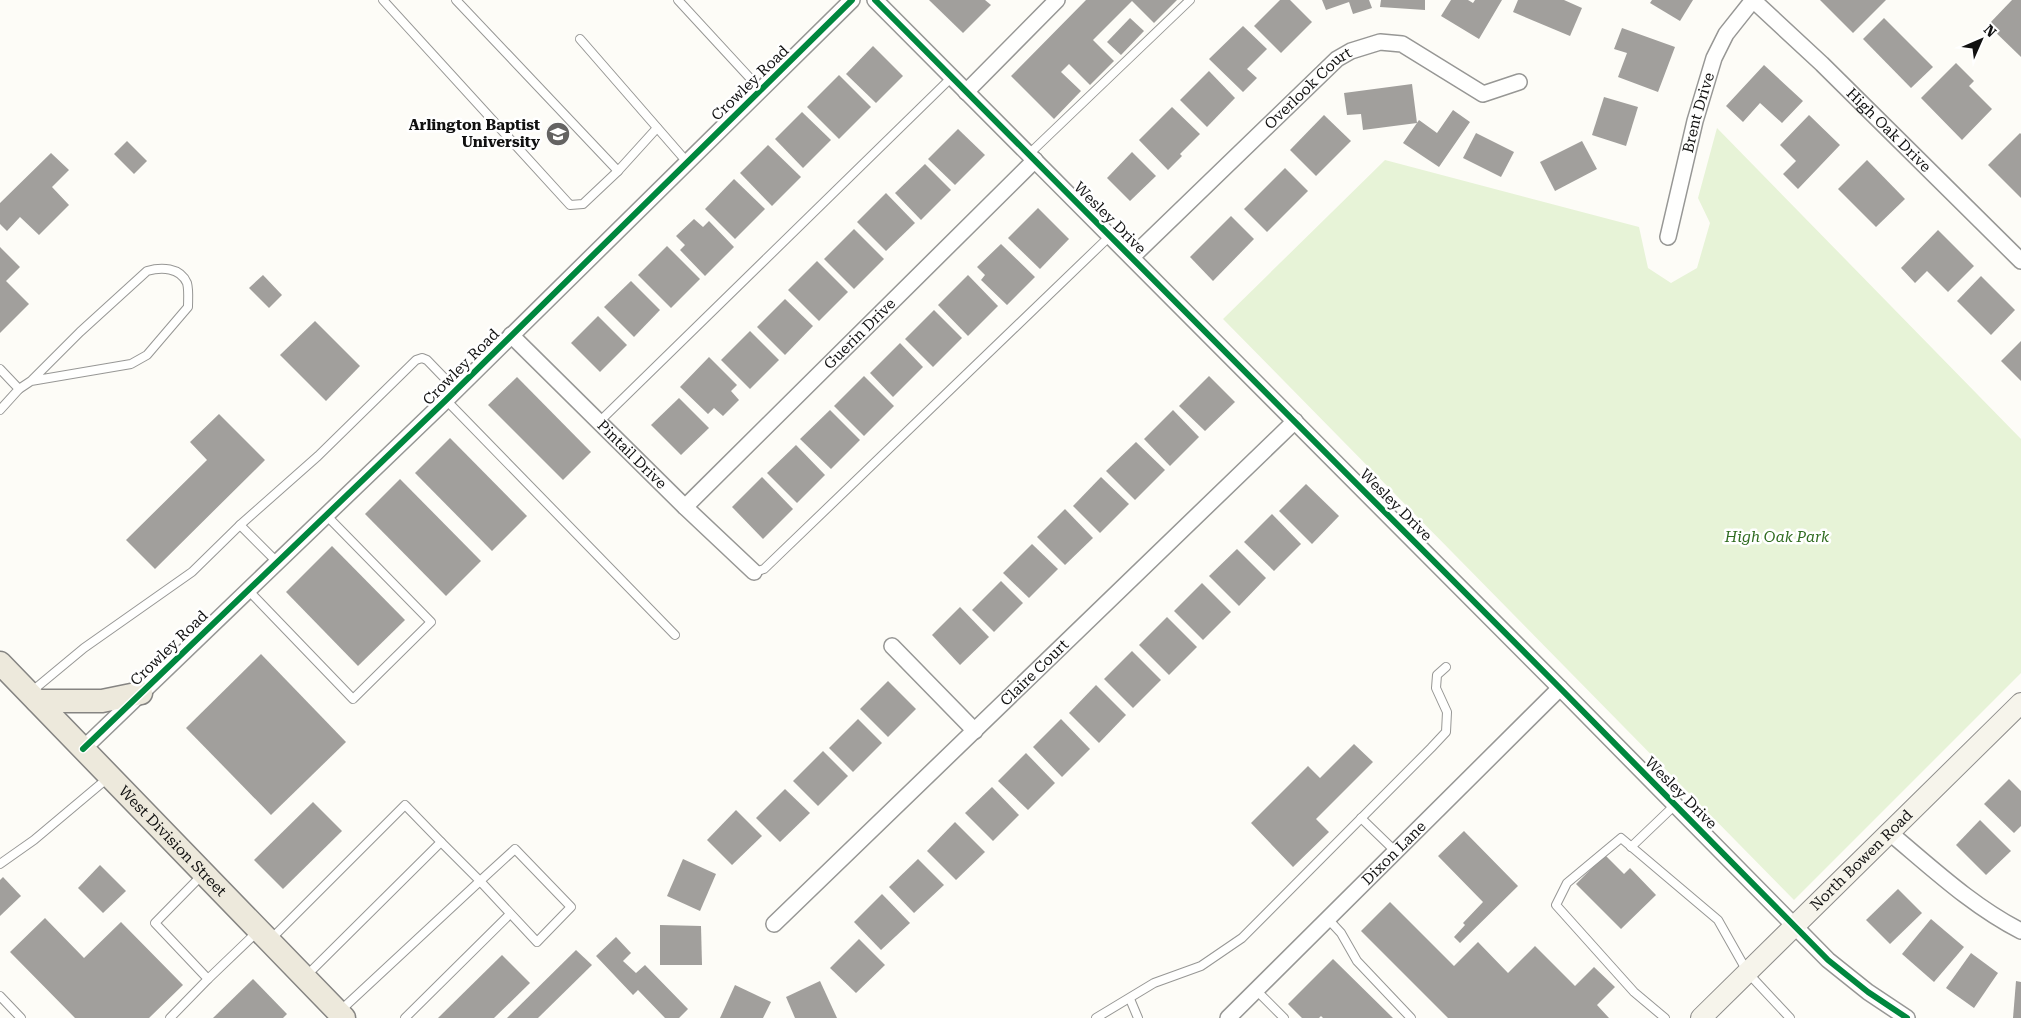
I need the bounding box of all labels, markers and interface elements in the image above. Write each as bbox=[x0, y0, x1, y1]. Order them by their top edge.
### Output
north arrow bbox=[1956, 15, 2006, 65]
text: N bbox=[1981, 21, 2000, 40]
street label: Crowley Road bbox=[708, 41, 793, 124]
street label: Overlook Court bbox=[1261, 43, 1355, 133]
street label: Brent Drive bbox=[1679, 70, 1718, 155]
street label: High Oak Drive bbox=[1843, 84, 1935, 176]
place label: Arlington Baptist University bbox=[409, 116, 540, 151]
school or university icon: Arlington Baptist University bbox=[545, 121, 571, 147]
street label: Wesley Drive bbox=[1070, 178, 1150, 258]
street label: Guerin Drive bbox=[820, 295, 899, 373]
street label: Crowley Road bbox=[419, 325, 503, 409]
street label: Pintail Drive bbox=[593, 416, 670, 493]
street label: Wesley Drive bbox=[1356, 465, 1436, 545]
park label: High Oak Park bbox=[1724, 528, 1830, 546]
street label: Crowley Road bbox=[127, 606, 212, 689]
street label: Claire Court bbox=[997, 635, 1073, 710]
street label: Wesley Drive bbox=[1641, 753, 1721, 833]
street label: West Division Street bbox=[115, 782, 230, 900]
street label: North Bowen Road bbox=[1806, 806, 1917, 914]
street label: Dixon Lane bbox=[1358, 817, 1430, 889]

